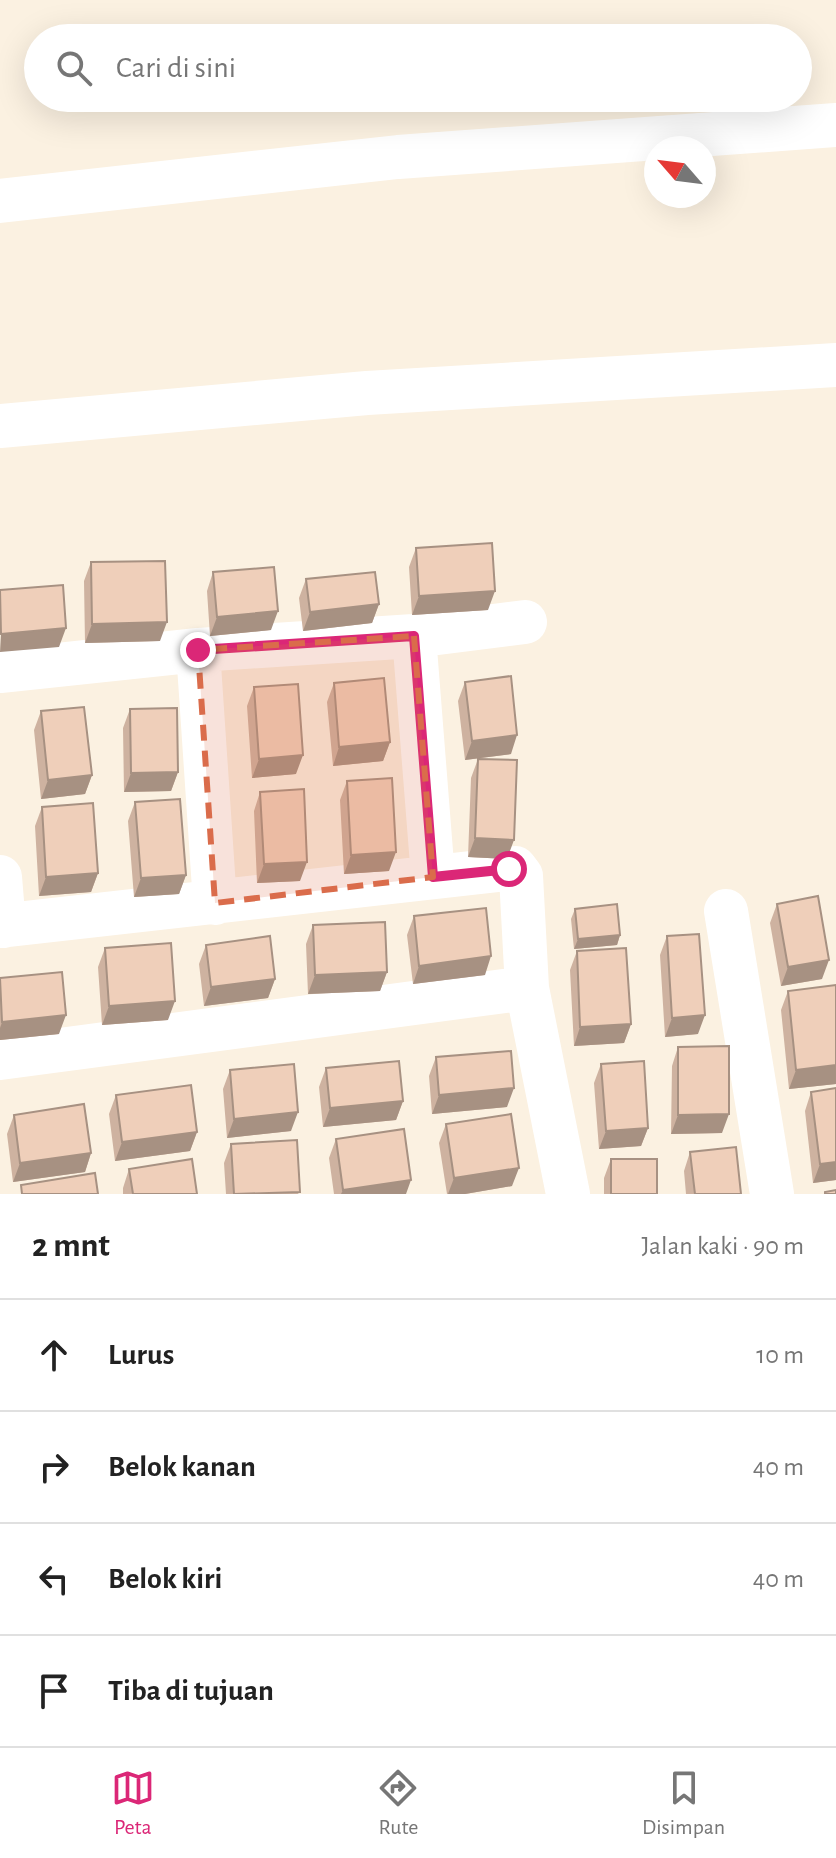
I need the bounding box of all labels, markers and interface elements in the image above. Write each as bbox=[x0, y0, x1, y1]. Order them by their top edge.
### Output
search box bbox=[24, 24, 812, 112]
icon: search bbox=[52, 46, 96, 90]
text: Cari di sini bbox=[116, 53, 236, 83]
north arrow bbox=[644, 136, 716, 208]
route end bbox=[180, 632, 216, 668]
route start bbox=[491, 851, 527, 887]
text: 2 mnt bbox=[32, 1229, 110, 1263]
text: Jalan kaki · 90 m bbox=[641, 1233, 804, 1259]
icon: ahead bbox=[32, 1333, 76, 1377]
text: Lurus bbox=[108, 1340, 174, 1370]
text: 10 m bbox=[756, 1342, 804, 1368]
icon: right bbox=[32, 1445, 76, 1489]
text: Belok kanan bbox=[108, 1452, 256, 1482]
text: 40 m bbox=[753, 1454, 804, 1480]
icon: left bbox=[32, 1557, 76, 1601]
text: Belok kiri bbox=[108, 1564, 222, 1594]
text: 40 m bbox=[753, 1566, 804, 1592]
icon: arrive bbox=[32, 1669, 76, 1713]
text: Tiba di tujuan bbox=[108, 1676, 274, 1706]
tab: Peta bbox=[111, 1766, 155, 1840]
tab: Rute bbox=[376, 1766, 420, 1840]
tab: Disimpan bbox=[642, 1766, 725, 1840]

